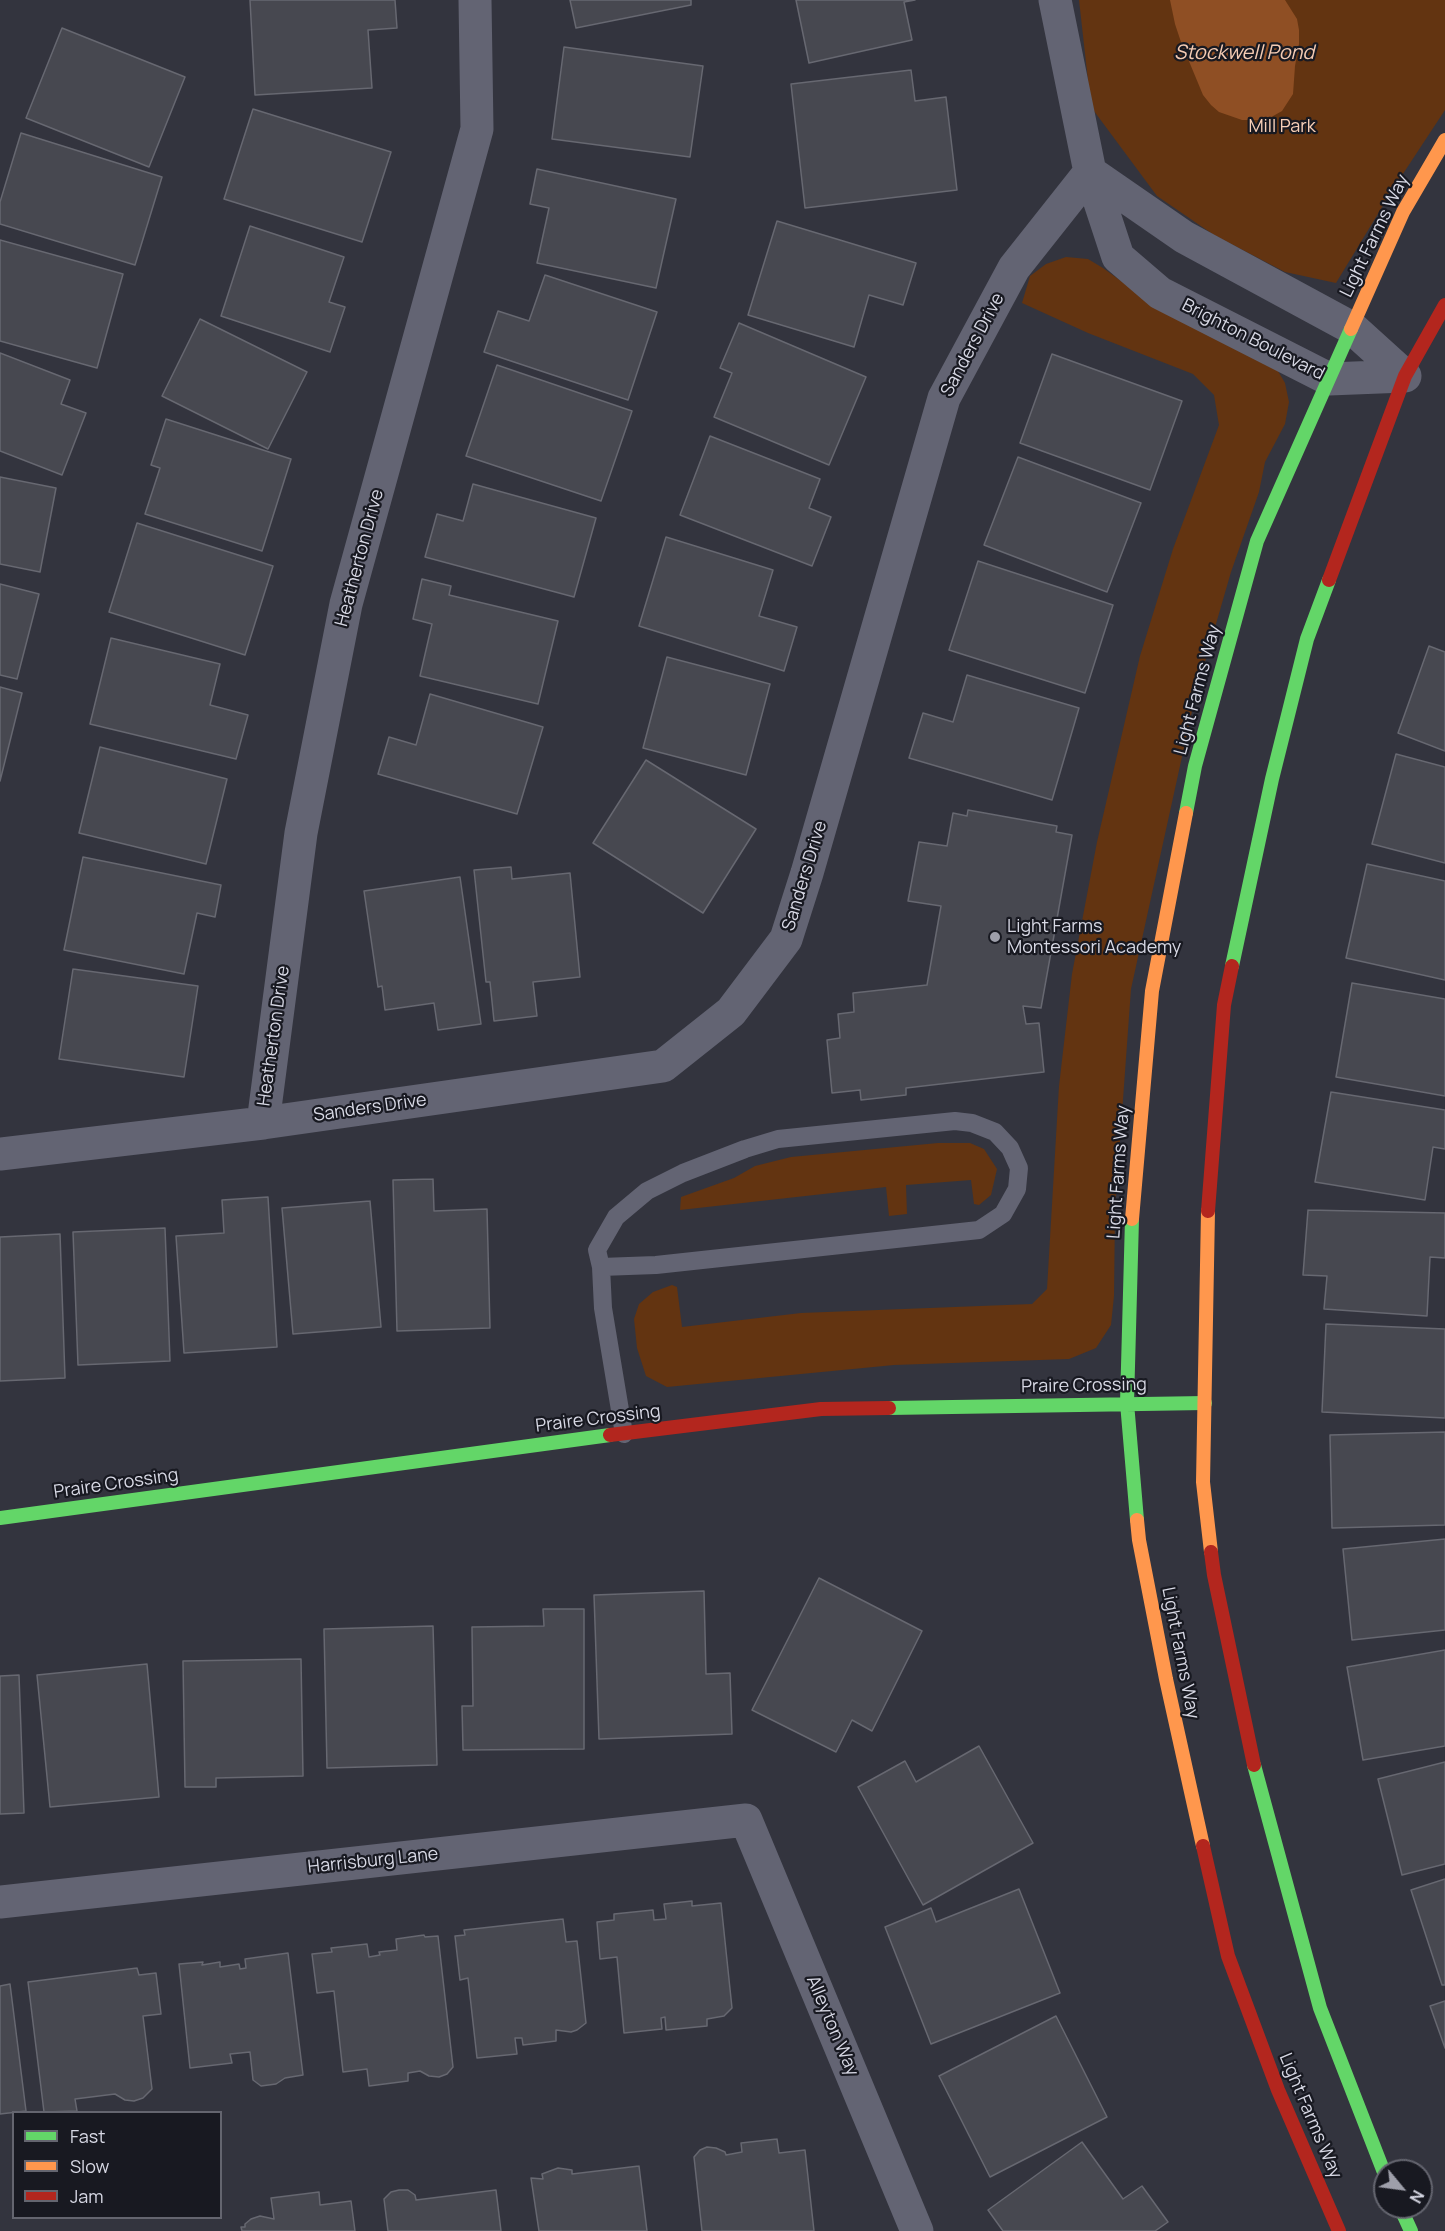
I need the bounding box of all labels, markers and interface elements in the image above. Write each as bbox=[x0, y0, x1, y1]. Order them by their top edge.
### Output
water label: Stockwell Pond bbox=[1174, 41, 1314, 65]
park label: Mill Park bbox=[1248, 116, 1316, 138]
street label: Light Farms Way bbox=[1336, 171, 1414, 301]
street label: Sanders Drive bbox=[937, 290, 1009, 400]
street label: Brighton Boulevard bbox=[1178, 295, 1328, 385]
street label: Heatherton Drive bbox=[331, 487, 389, 629]
street label: Light Farms Way bbox=[1170, 622, 1226, 758]
street label: Sanders Drive bbox=[778, 818, 832, 934]
place label: Light Farms Montessori Academy bbox=[1007, 916, 1181, 958]
marker: Light Farms Montessori Academy bbox=[988, 930, 1002, 944]
street label: Heatherton Drive bbox=[253, 964, 295, 1108]
street label: Sanders Drive bbox=[312, 1089, 428, 1127]
street label: Light Farms Way bbox=[1104, 1104, 1134, 1240]
street label: Praire Crossing bbox=[1021, 1374, 1147, 1398]
street label: Praire Crossing bbox=[534, 1401, 662, 1437]
street label: Praire Crossing bbox=[52, 1465, 180, 1503]
street label: Light Farms Way bbox=[1157, 1585, 1203, 1721]
street label: Harrisburg Lane bbox=[307, 1843, 439, 1879]
street label: Alleyton Way bbox=[801, 1972, 863, 2080]
street label: Light Farms Way bbox=[1274, 2050, 1346, 2182]
legend bbox=[12, 2111, 222, 2219]
text: Fast bbox=[70, 2124, 105, 2148]
text: Slow bbox=[70, 2154, 109, 2178]
north arrow bbox=[1373, 2159, 1433, 2219]
text: Jam bbox=[70, 2184, 104, 2208]
text: N bbox=[1405, 2186, 1429, 2207]

